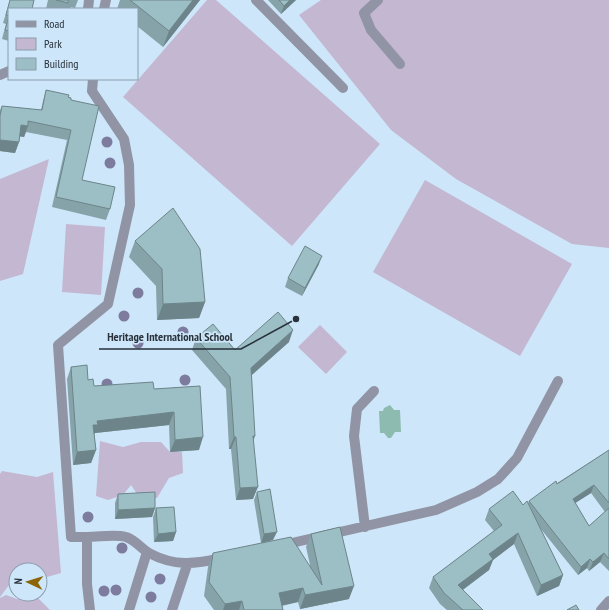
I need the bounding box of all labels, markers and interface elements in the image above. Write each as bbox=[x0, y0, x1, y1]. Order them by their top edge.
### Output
legend bbox=[8, 8, 138, 80]
text: Road bbox=[44, 16, 64, 31]
text: Park bbox=[44, 36, 62, 51]
text: Building bbox=[44, 56, 79, 71]
callout: Heritage International School bbox=[99, 325, 241, 349]
text: Heritage International School bbox=[107, 329, 233, 344]
north arrow bbox=[8, 562, 48, 602]
text: N bbox=[11, 578, 25, 585]

